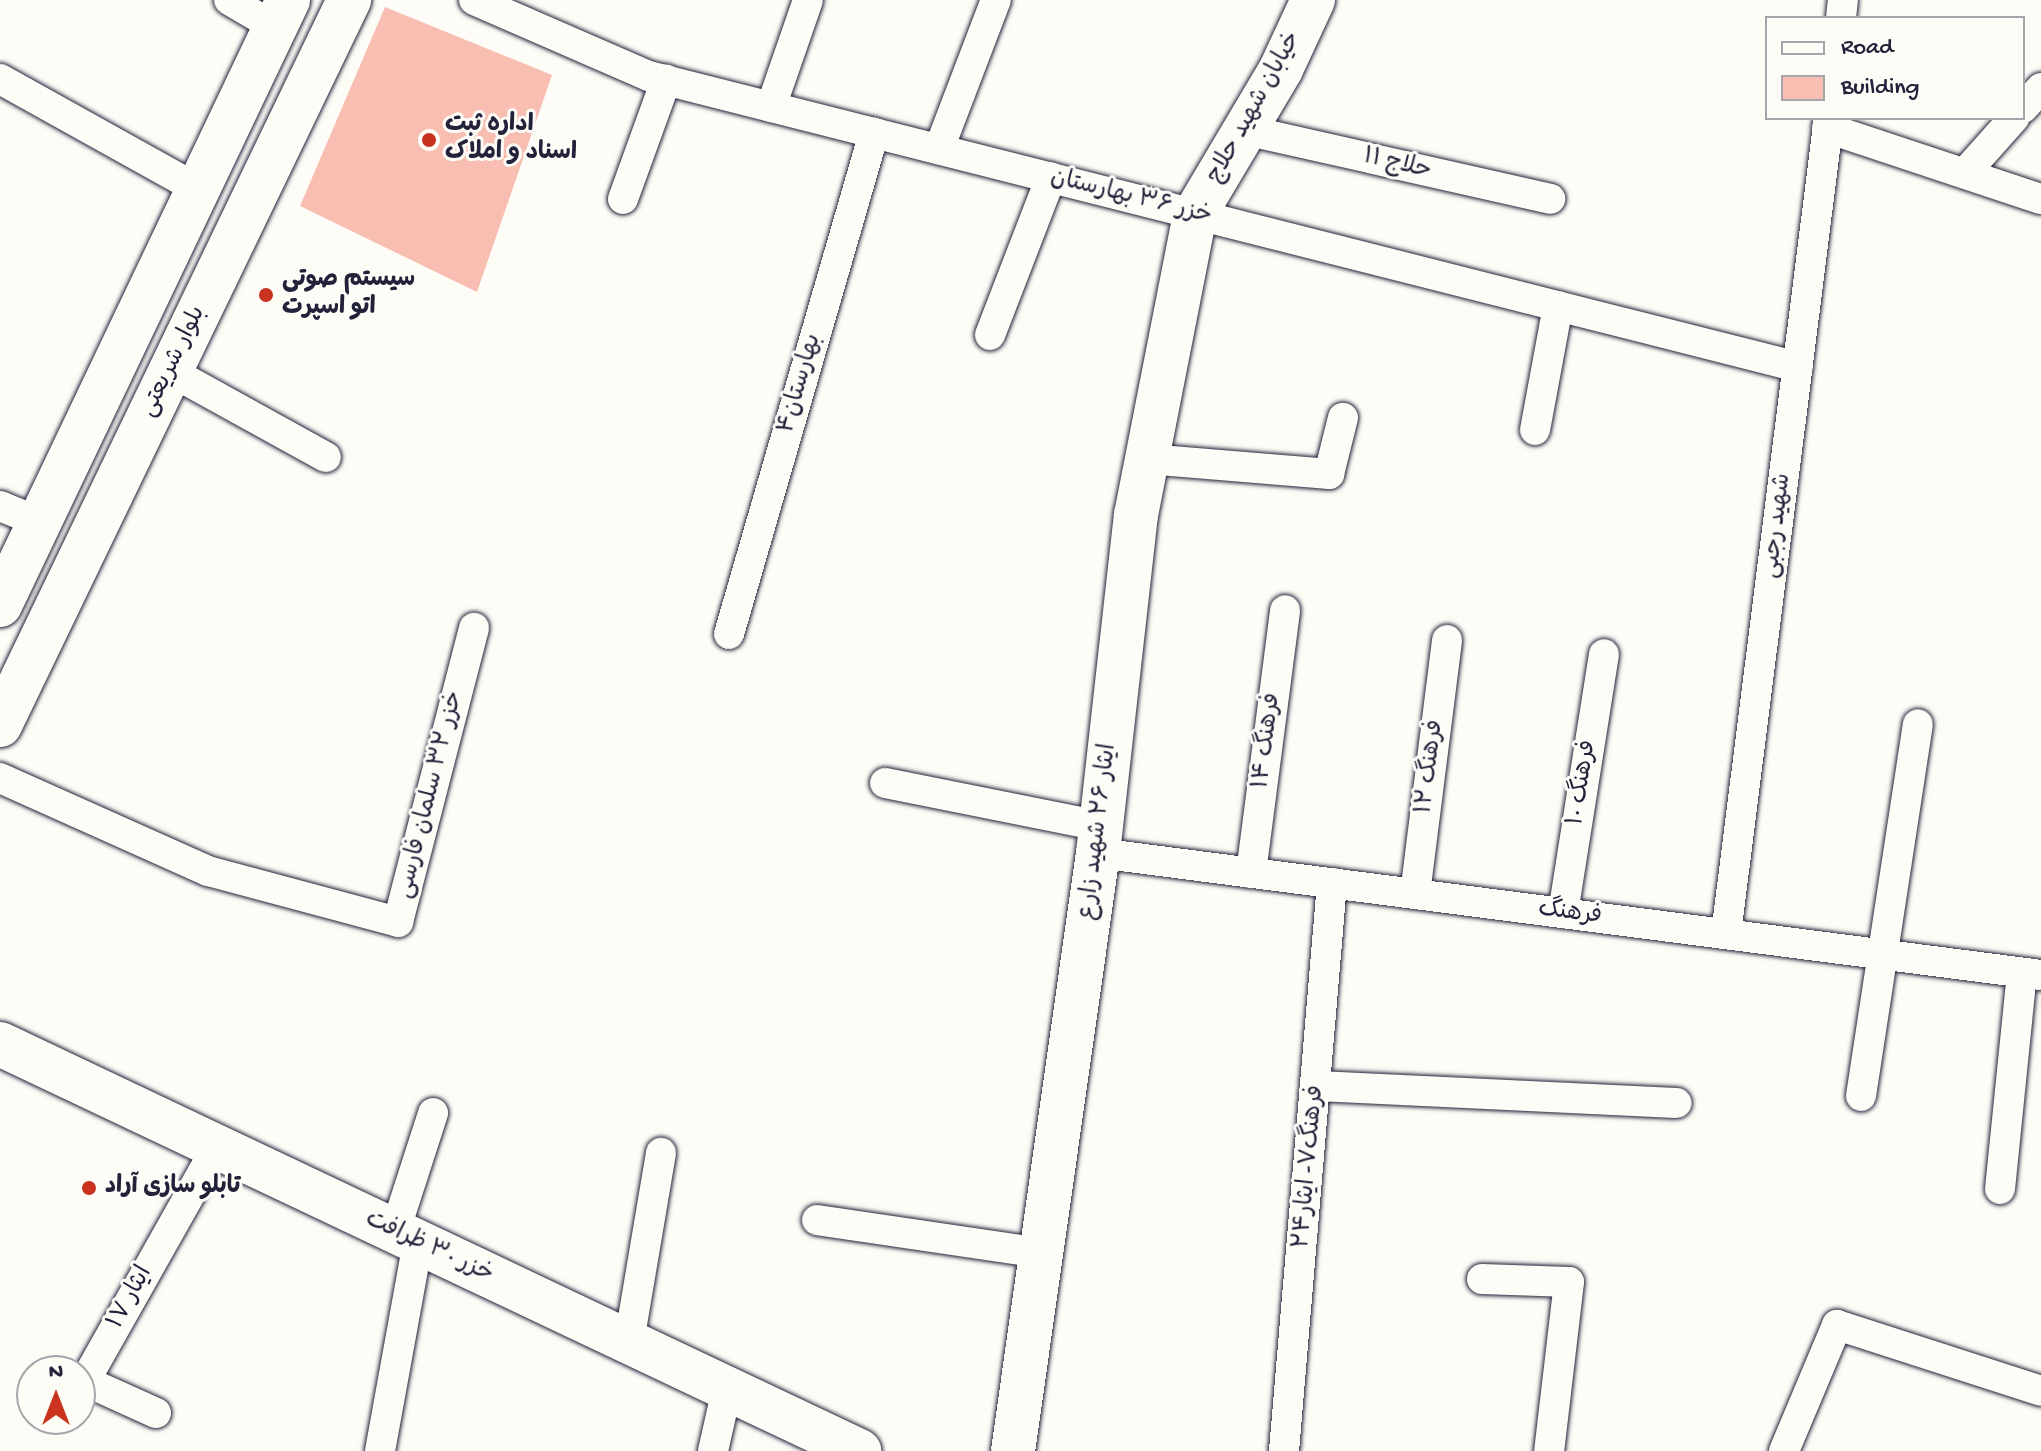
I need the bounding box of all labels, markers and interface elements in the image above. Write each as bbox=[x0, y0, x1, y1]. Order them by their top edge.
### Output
legend bbox=[1765, 16, 2025, 120]
street label: خیابان شهید حلاج bbox=[1202, 27, 1308, 189]
text: Road bbox=[1841, 34, 1893, 63]
text: Building bbox=[1841, 74, 1919, 103]
place label: اداره ثبت اسناد و املاک bbox=[445, 112, 577, 168]
marker: اداره ثبت اسناد و املاک bbox=[420, 131, 438, 149]
street label: حلاج ۱۱ bbox=[1360, 143, 1434, 187]
street label: خزر ۳۶ بهارستان bbox=[1047, 164, 1215, 232]
place label: سیستم صوتی اتو اسپرت bbox=[282, 267, 415, 323]
marker: سیستم صوتی اتو اسپرت bbox=[257, 286, 275, 304]
street label: بلوار شریعتی bbox=[135, 302, 213, 422]
street label: بهارستان۴ bbox=[773, 331, 829, 437]
street label: شهید رجبی bbox=[1757, 472, 1799, 580]
street label: خزر ۳۲ سلمان فارسی bbox=[391, 688, 471, 902]
street label: فرهنگ ۱۴ bbox=[1248, 692, 1288, 790]
street label: فرهنگ ۱۲ bbox=[1411, 718, 1451, 816]
street label: فرهنگ ۱۰ bbox=[1562, 738, 1604, 828]
street label: ایثار ۲۶ شهید زارع bbox=[1074, 742, 1124, 922]
street label: فرهنگ bbox=[1537, 896, 1603, 932]
street label: فرهنگ۷- ایثار۲۴ bbox=[1289, 1084, 1331, 1250]
place label: تابلو سازی آراد bbox=[105, 1174, 240, 1202]
marker: تابلو سازی آراد bbox=[80, 1179, 98, 1197]
street label: خزر ۳۰ ظرافت bbox=[360, 1206, 498, 1290]
street label: ایثار ۱۷ bbox=[102, 1262, 160, 1334]
north arrow bbox=[16, 1355, 96, 1435]
text: N bbox=[49, 1360, 63, 1386]

